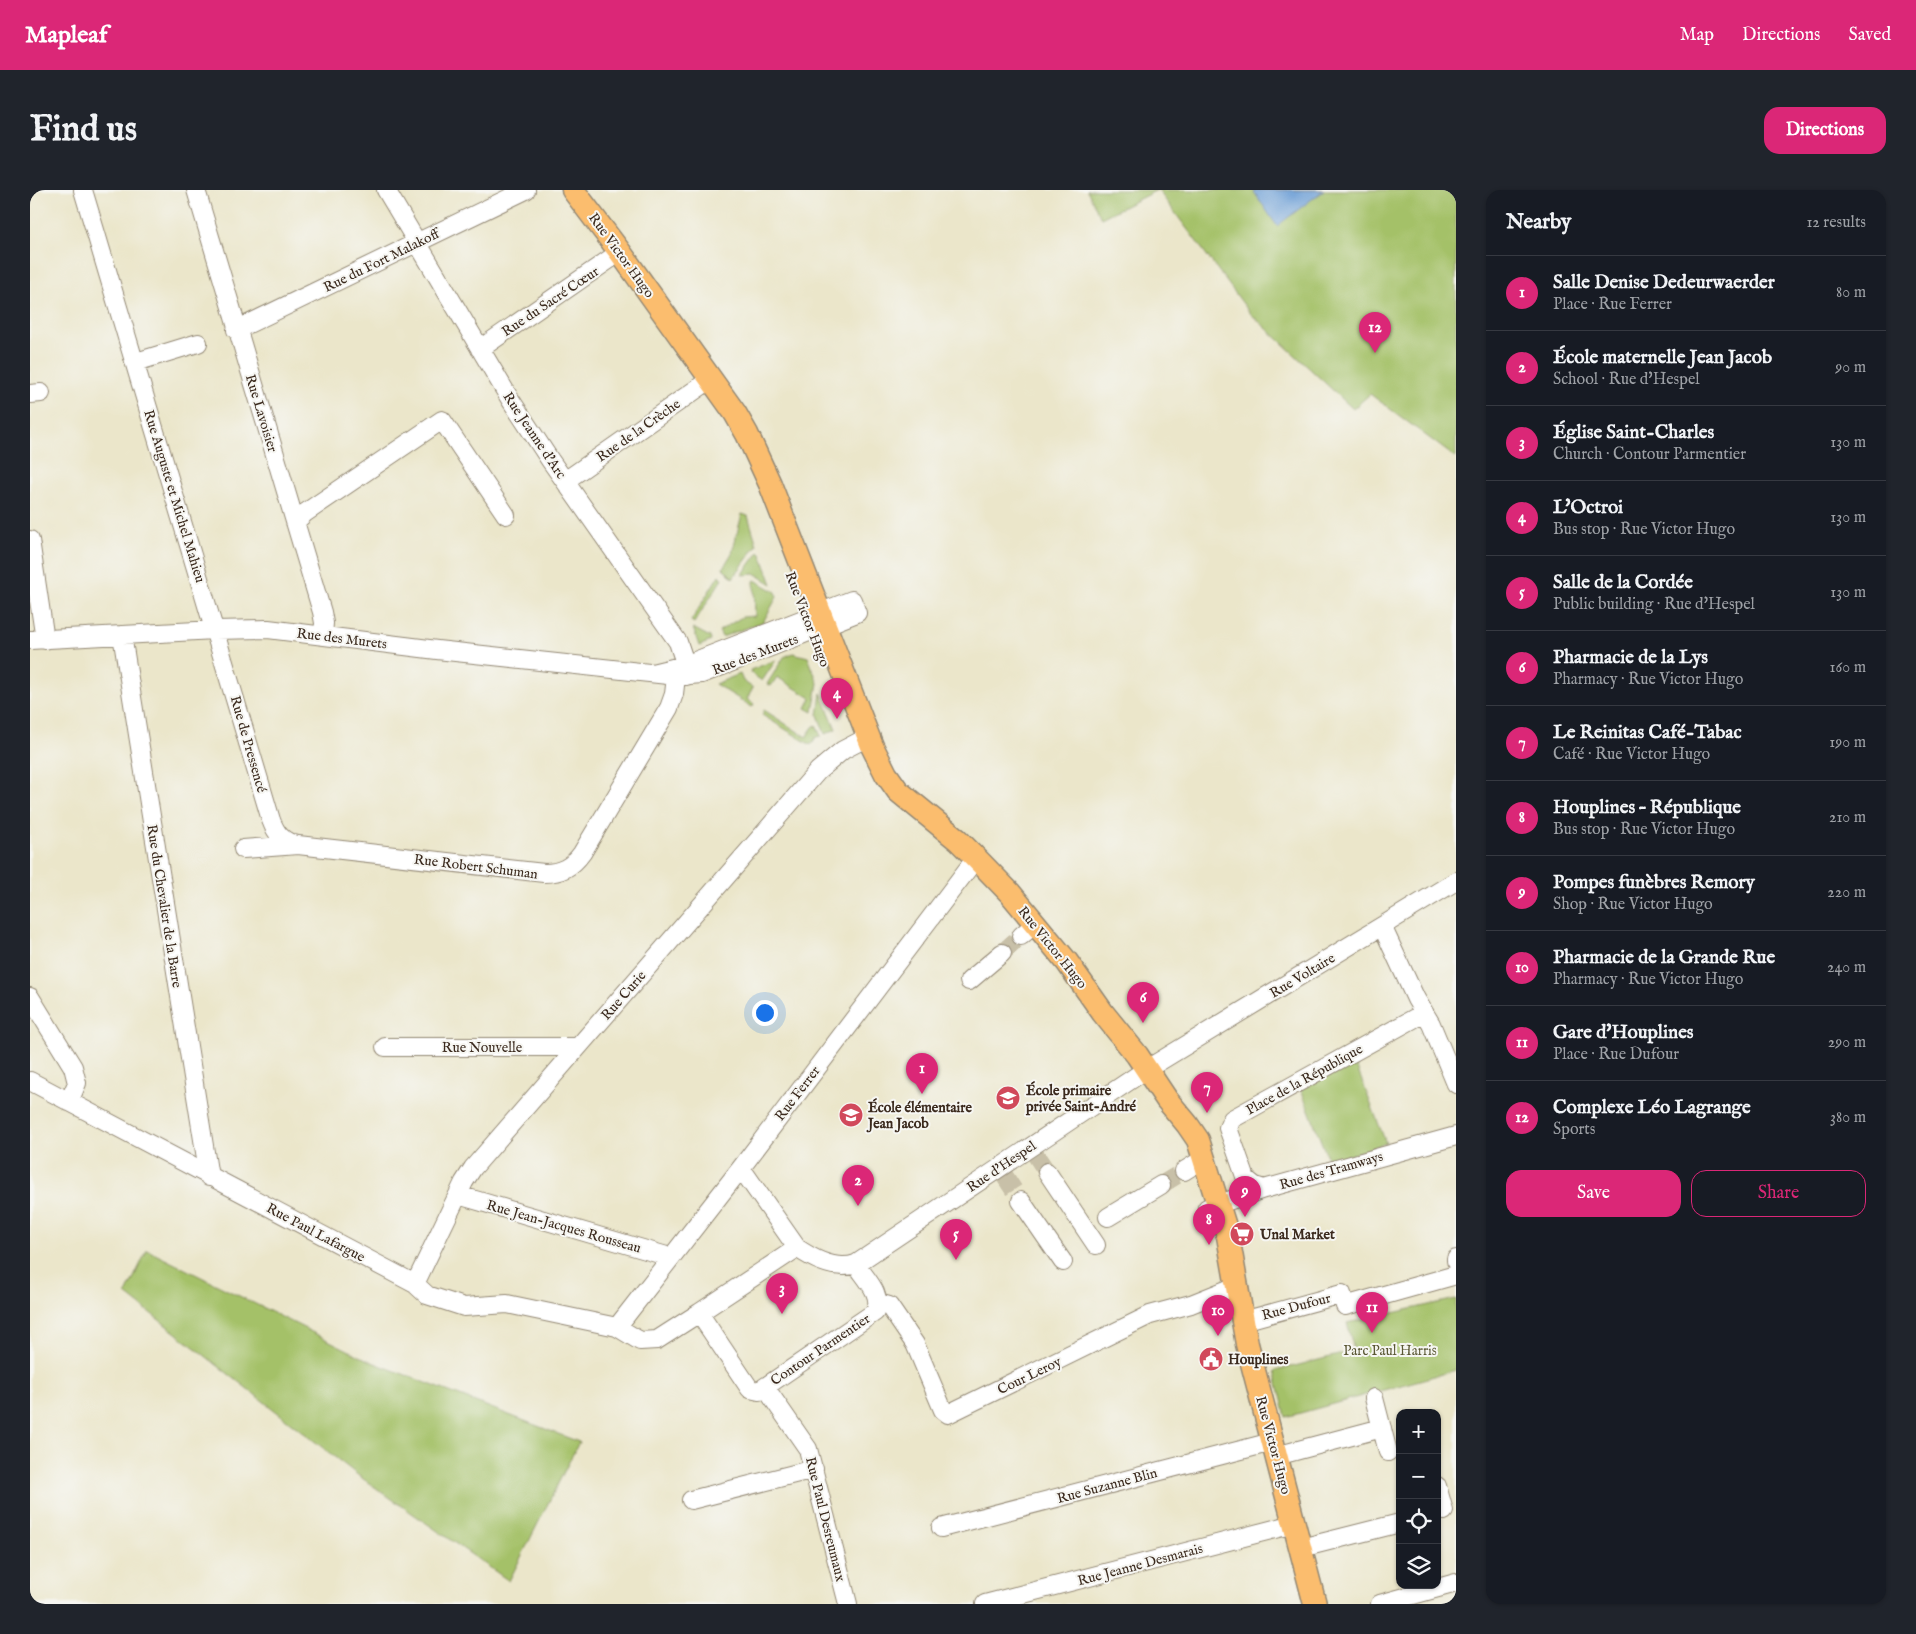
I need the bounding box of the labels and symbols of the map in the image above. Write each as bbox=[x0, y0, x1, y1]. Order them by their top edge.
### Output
street label: Rue Victor Hugo bbox=[584, 210, 658, 302]
street label: Rue du Fort Malakoff bbox=[321, 224, 444, 297]
street label: Rue du Sacré Cœur bbox=[499, 263, 603, 341]
pin: 12 bbox=[1359, 312, 1391, 353]
street label: Rue Lavoisier bbox=[241, 372, 281, 454]
street label: Rue Jeanne d'Arc bbox=[498, 389, 570, 482]
street label: Rue de la Crèche bbox=[593, 395, 685, 466]
street label: Rue Auguste et Michel Mahieu bbox=[139, 408, 209, 585]
street label: Rue Victor Hugo bbox=[781, 569, 834, 670]
street label: Rue des Murets bbox=[296, 625, 388, 653]
street label: Rue des Murets bbox=[710, 630, 801, 680]
pin: 4 bbox=[821, 678, 853, 719]
street label: Rue de Pressencé bbox=[226, 694, 271, 795]
street label: Rue du Chevalier de la Barre bbox=[142, 823, 186, 990]
street label: Rue Robert Schuman bbox=[413, 850, 539, 884]
street label: Rue Victor Hugo bbox=[1013, 903, 1091, 993]
street label: Rue Voltaire bbox=[1266, 949, 1339, 1002]
street label: Rue Curie bbox=[597, 967, 651, 1024]
pin: 6 bbox=[1127, 982, 1159, 1023]
your location bbox=[752, 1000, 778, 1026]
street label: Rue Nouvelle bbox=[442, 1039, 523, 1057]
street label: Place de la République bbox=[1243, 1040, 1366, 1119]
pin: 1 bbox=[906, 1053, 938, 1094]
street label: Rue Ferrer bbox=[771, 1062, 824, 1125]
pin: 7 bbox=[1191, 1072, 1223, 1113]
place label: École primaire privée Saint-André bbox=[1025, 1081, 1137, 1116]
school or university icon: École primaire privée Saint-André bbox=[995, 1085, 1021, 1111]
place label: École élémentaire Jean Jacob bbox=[866, 1098, 972, 1133]
school or university icon: École élémentaire Jean Jacob bbox=[838, 1102, 864, 1128]
street label: Rue d'Hespel bbox=[964, 1137, 1040, 1197]
street label: Rue des Tramways bbox=[1277, 1148, 1385, 1194]
pin: 2 bbox=[842, 1165, 874, 1206]
pin: 9 bbox=[1229, 1176, 1261, 1217]
street label: Rue Jean-Jacques Rousseau bbox=[484, 1196, 643, 1258]
street label: Rue Paul Lafargue bbox=[263, 1199, 368, 1267]
pin: 8 bbox=[1193, 1204, 1225, 1245]
pin: 5 bbox=[940, 1219, 972, 1260]
supermarket icon: Unal Market bbox=[1229, 1221, 1255, 1247]
place label: Unal Market bbox=[1259, 1226, 1335, 1244]
pin: 3 bbox=[766, 1273, 798, 1314]
street label: Rue Dufour bbox=[1260, 1289, 1333, 1325]
pin: 11 bbox=[1356, 1292, 1388, 1333]
pin: 10 bbox=[1202, 1295, 1234, 1336]
street label: Contour Parmentier bbox=[767, 1310, 874, 1390]
park label: Parc Paul Harris bbox=[1343, 1342, 1437, 1360]
public building icon: Houplines bbox=[1198, 1346, 1224, 1372]
place label: Houplines bbox=[1228, 1351, 1289, 1369]
street label: Cour Leroy bbox=[995, 1353, 1064, 1399]
street label: Rue Victor Hugo bbox=[1251, 1394, 1295, 1497]
street label: Rue Paul Desreumaux bbox=[801, 1455, 849, 1584]
street label: Rue Suzanne Blin bbox=[1055, 1464, 1160, 1508]
street label: Rue Jeanne Desmarais bbox=[1076, 1540, 1205, 1590]

